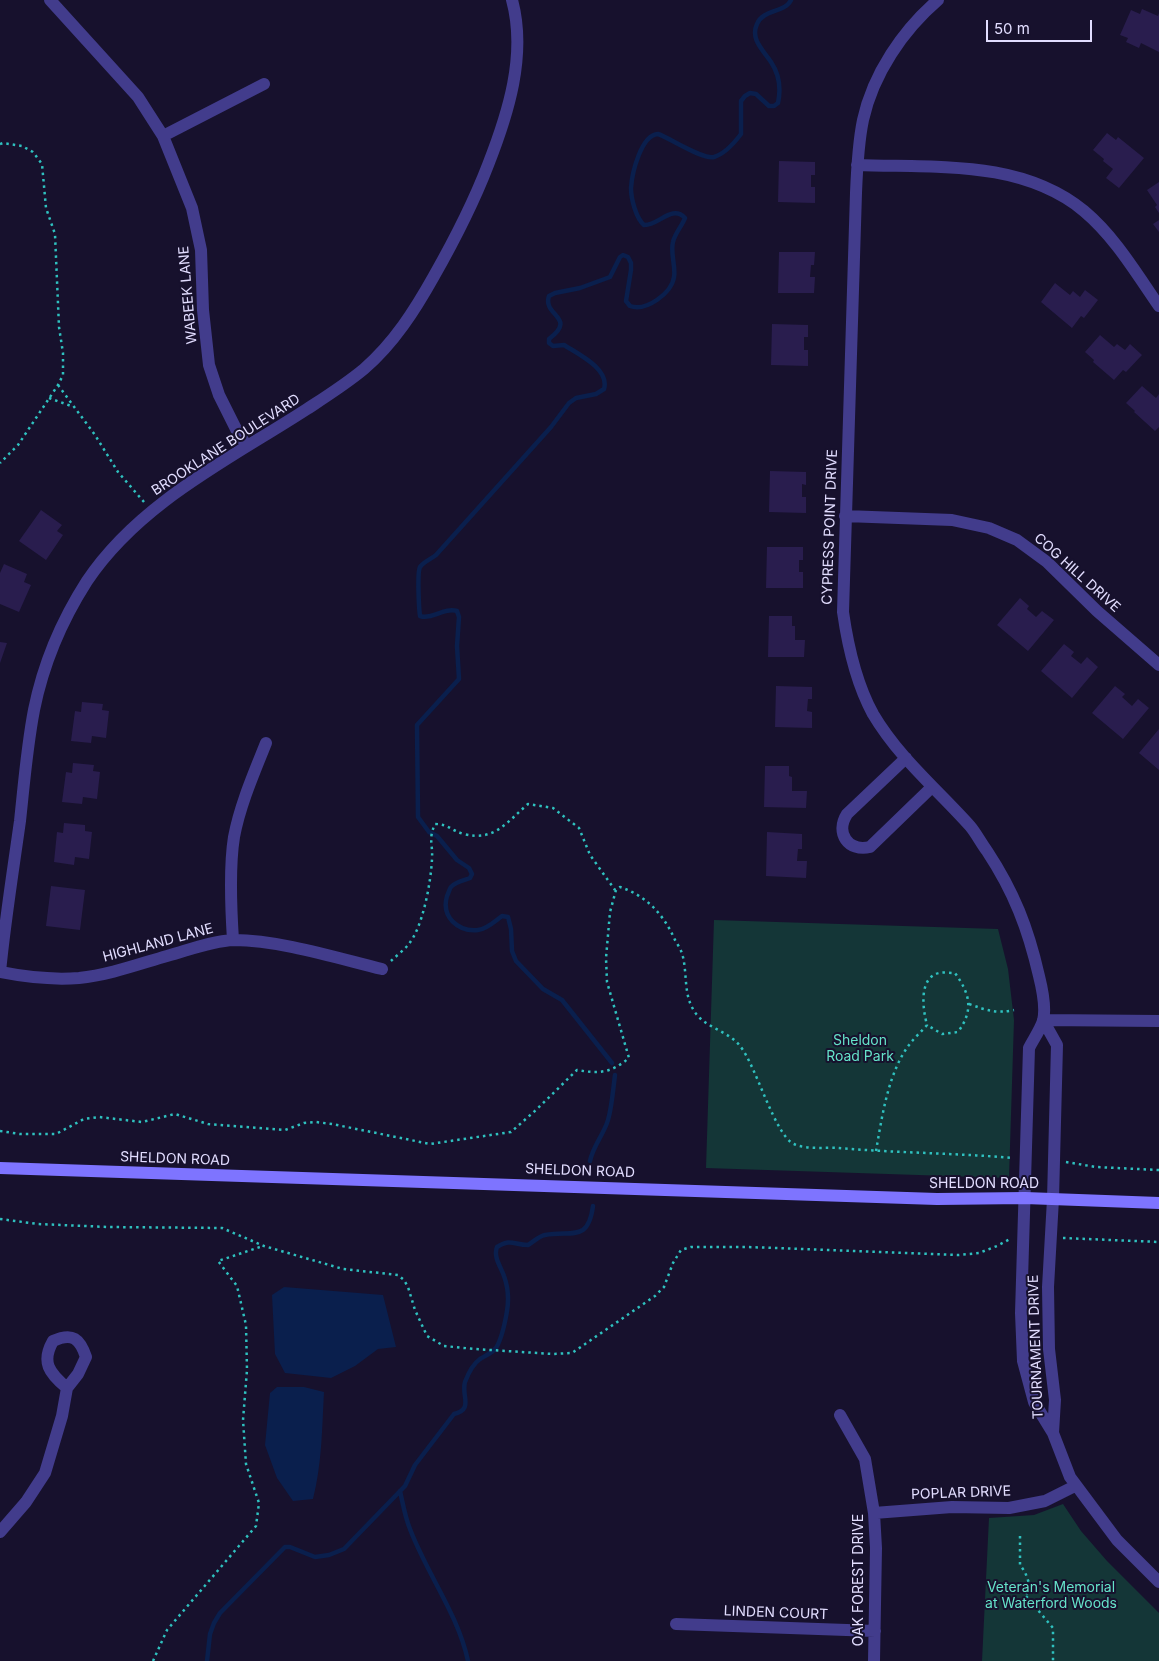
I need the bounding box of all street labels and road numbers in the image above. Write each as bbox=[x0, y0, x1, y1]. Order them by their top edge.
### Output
street label: WABEEK LANE bbox=[175, 245, 201, 345]
street label: BROOKLANE BOULEVARD bbox=[149, 391, 303, 499]
street label: CYPRESS POINT DRIVE bbox=[819, 449, 841, 605]
street label: COG HILL DRIVE bbox=[1030, 530, 1124, 616]
street label: HIGHLAND LANE bbox=[101, 920, 215, 966]
street label: SHELDON ROAD bbox=[120, 1149, 230, 1169]
street label: SHELDON ROAD bbox=[525, 1161, 635, 1181]
street label: SHELDON ROAD bbox=[929, 1176, 1039, 1192]
street label: TOURNAMENT DRIVE bbox=[1025, 1275, 1047, 1419]
street label: POPLAR DRIVE bbox=[911, 1483, 1011, 1503]
street label: OAK FOREST DRIVE bbox=[851, 1514, 867, 1646]
street label: LINDEN COURT bbox=[723, 1603, 829, 1623]

